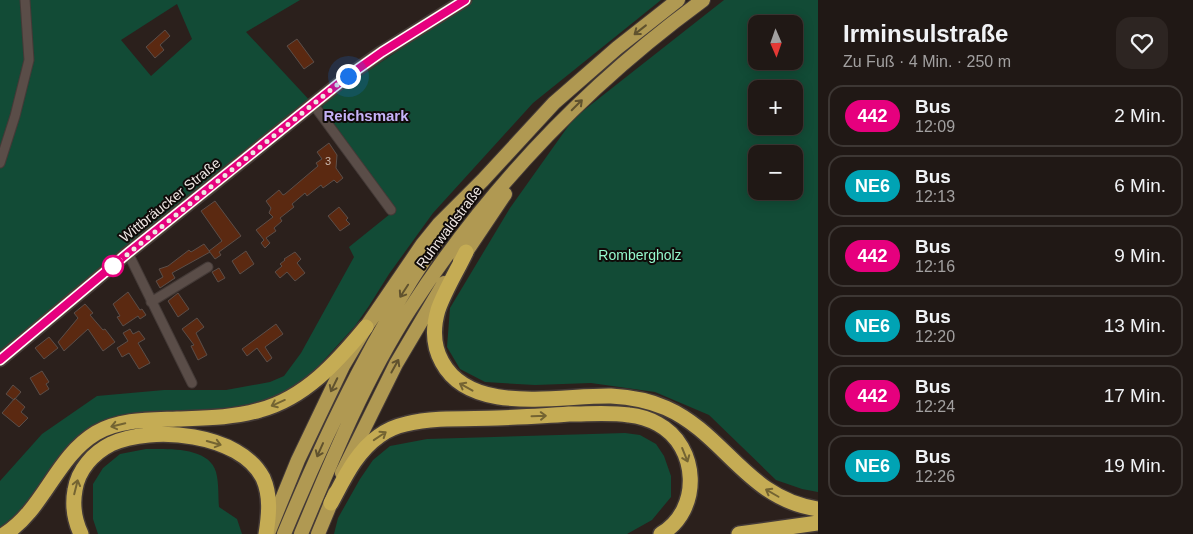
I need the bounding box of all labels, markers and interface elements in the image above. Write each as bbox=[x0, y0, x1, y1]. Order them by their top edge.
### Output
north arrow bbox=[748, 15, 802, 70]
map controls bbox=[748, 15, 803, 200]
button: heart bbox=[1116, 17, 1168, 69]
text: Irminsulstraße bbox=[843, 20, 1008, 47]
one-way arrow bbox=[634, 25, 647, 36]
text: Zu Fuß · 4 Min. · 250 m bbox=[843, 53, 1011, 70]
your location bbox=[336, 64, 361, 89]
button: + bbox=[748, 80, 803, 135]
text: Bus bbox=[915, 96, 951, 117]
one-way arrow bbox=[570, 100, 582, 112]
text: 2 Min. bbox=[1114, 105, 1166, 126]
text: 442 bbox=[857, 106, 888, 126]
district label: Reichsmark bbox=[323, 107, 409, 124]
text: 12:09 bbox=[915, 118, 955, 135]
button: − bbox=[748, 145, 803, 200]
street label: Wittbräucker Straße bbox=[117, 154, 224, 245]
house number: 3 bbox=[325, 155, 331, 167]
text: Bus bbox=[915, 166, 951, 187]
text: 6 Min. bbox=[1114, 175, 1166, 196]
text: NE6 bbox=[855, 176, 890, 196]
street label: Ruhrwaldstraße bbox=[413, 183, 485, 271]
text: 12:13 bbox=[915, 188, 955, 205]
text: Bus bbox=[915, 236, 951, 257]
text: 9 Min. bbox=[1114, 245, 1166, 266]
text: 442 bbox=[857, 246, 888, 266]
park label: Rombergholz bbox=[598, 247, 682, 263]
unlabelled marker bbox=[102, 255, 124, 277]
text: 12:16 bbox=[915, 258, 955, 275]
one-way arrow bbox=[399, 283, 409, 297]
text: Bus bbox=[915, 306, 951, 327]
text: 13 Min. bbox=[1104, 315, 1166, 336]
text: NE6 bbox=[855, 316, 890, 336]
text: 12:20 bbox=[915, 328, 955, 345]
one-way arrow bbox=[390, 359, 400, 374]
text: Bus bbox=[915, 376, 951, 397]
one-way arrow bbox=[329, 377, 338, 392]
one-way arrow bbox=[460, 381, 474, 391]
text: 17 Min. bbox=[1104, 385, 1166, 406]
text: 442 bbox=[857, 386, 888, 406]
text: 12:24 bbox=[915, 398, 955, 415]
one-way arrow bbox=[271, 399, 286, 409]
one-way arrow bbox=[531, 411, 547, 420]
one-way arrow bbox=[110, 421, 126, 430]
one-way arrow bbox=[373, 431, 387, 442]
one-way arrow bbox=[206, 438, 222, 448]
one-way arrow bbox=[315, 442, 325, 457]
text: Bus bbox=[915, 446, 951, 467]
one-way arrow bbox=[680, 447, 690, 462]
text: 19 Min. bbox=[1104, 455, 1166, 476]
text: NE6 bbox=[855, 456, 890, 476]
text: 12:26 bbox=[915, 468, 955, 485]
one-way arrow bbox=[72, 479, 81, 495]
one-way arrow bbox=[766, 487, 780, 497]

